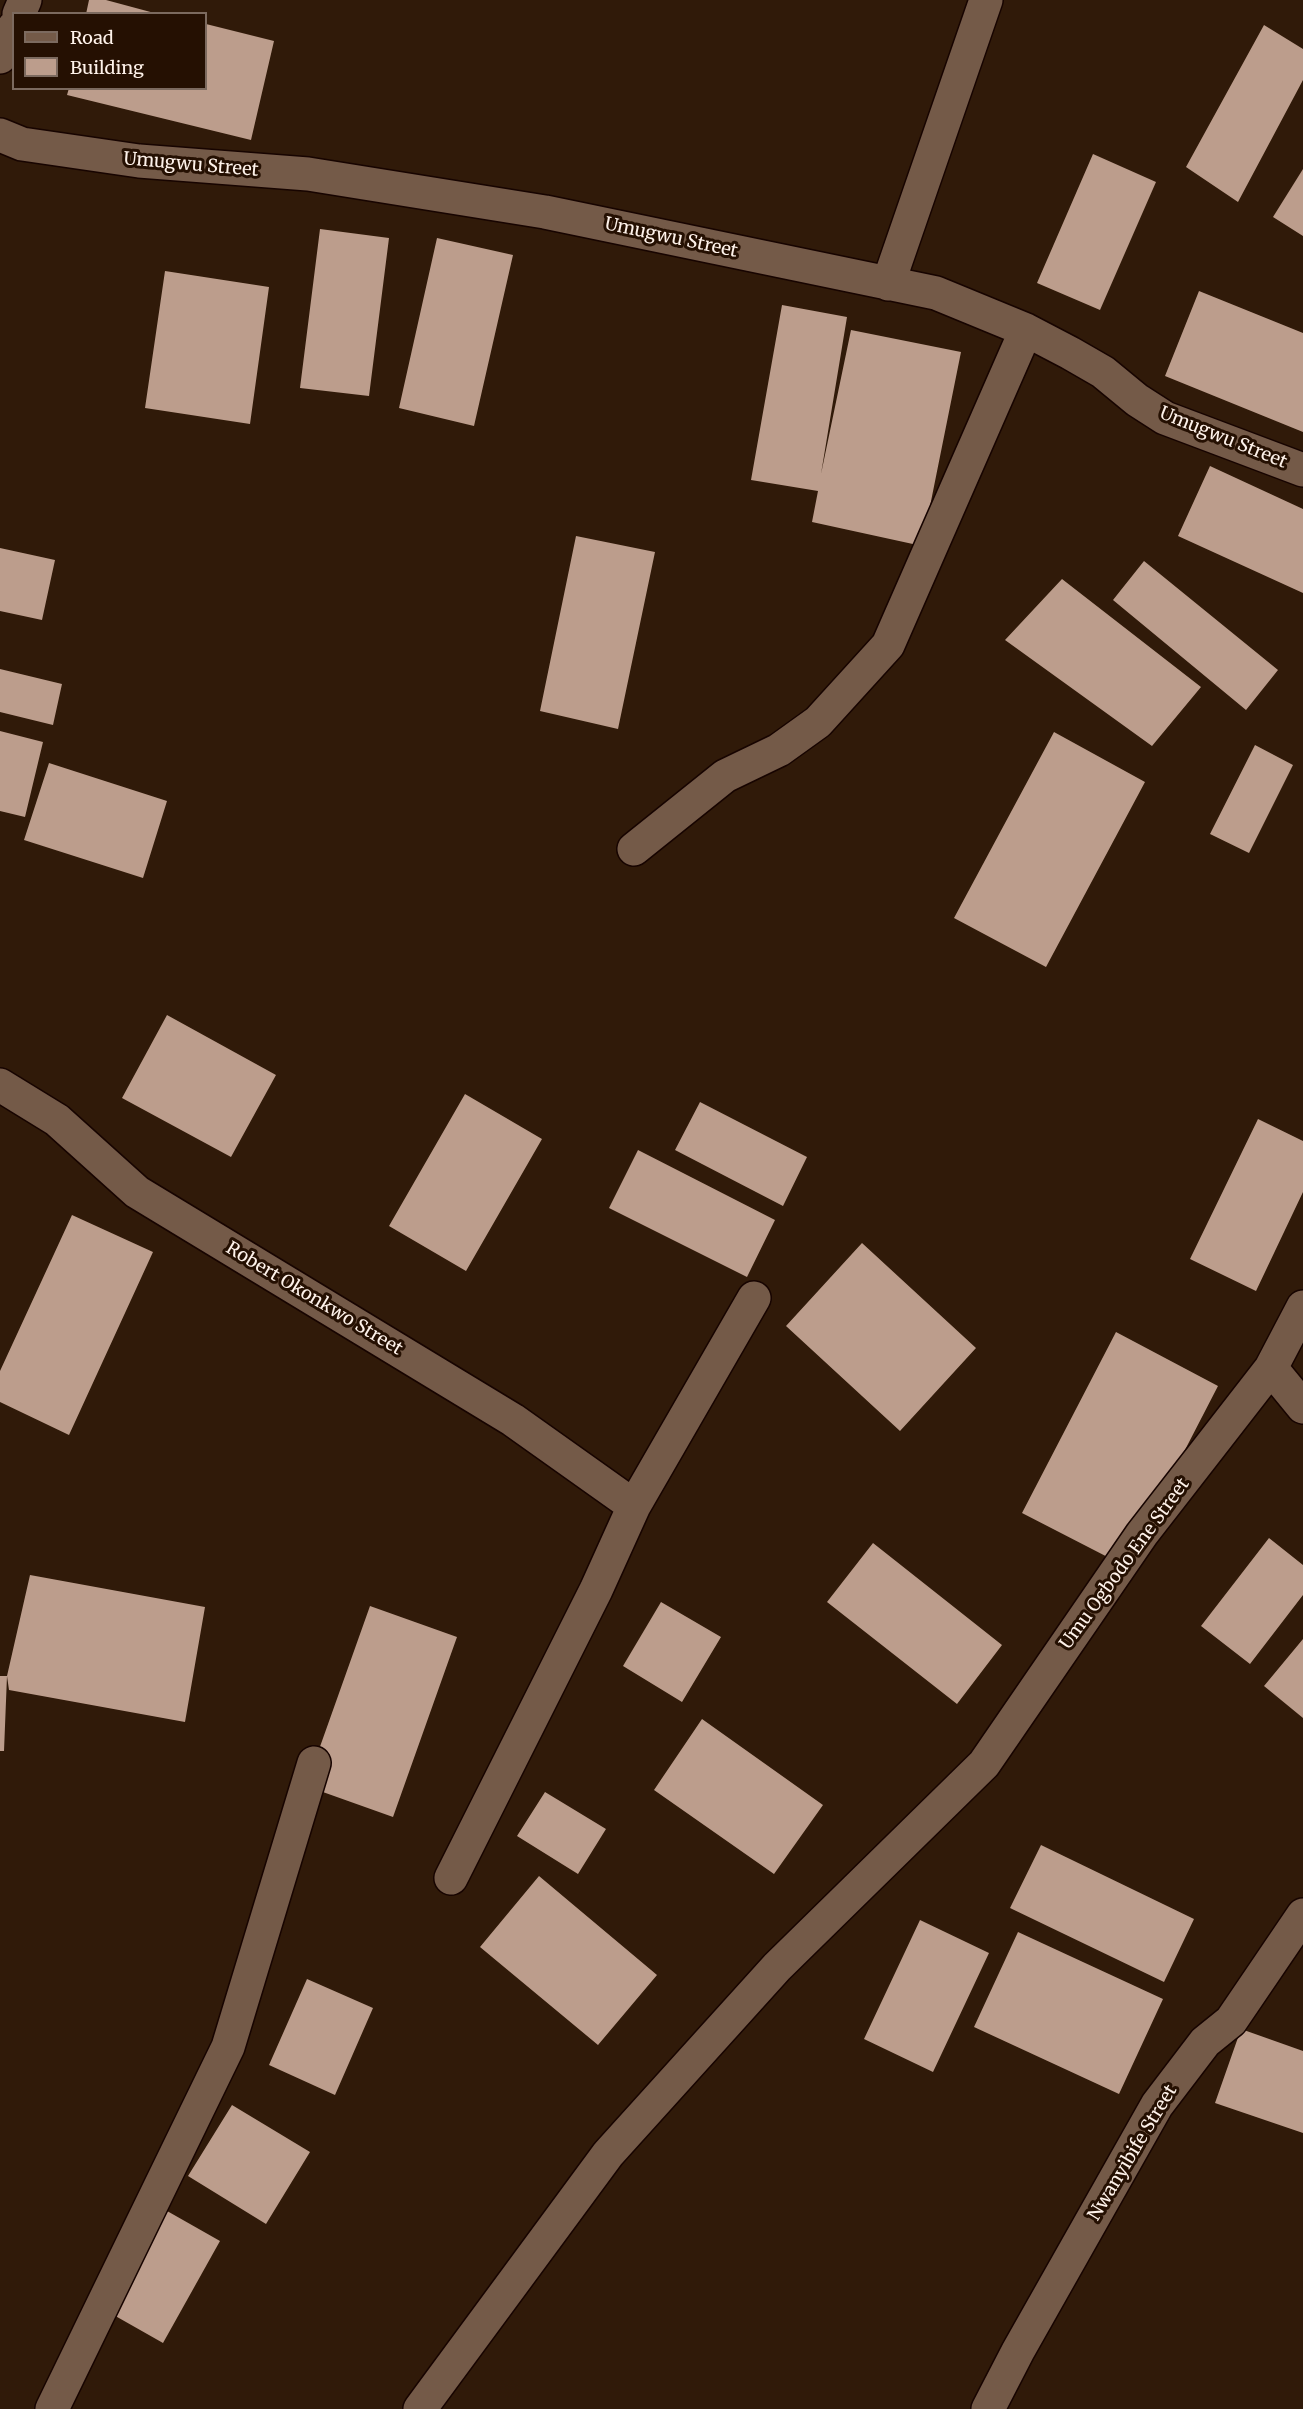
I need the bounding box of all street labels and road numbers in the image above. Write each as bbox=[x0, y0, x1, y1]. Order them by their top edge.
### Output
street label: Umugwu Street bbox=[123, 148, 259, 182]
street label: Umugwu Street bbox=[602, 213, 740, 263]
street label: Umugwu Street bbox=[1156, 403, 1290, 473]
street label: Robert Okonkwo Street bbox=[222, 1238, 406, 1360]
street label: Umu Ogbodo Ene Street bbox=[1056, 1474, 1194, 1654]
street label: Nwanyibife Street bbox=[1084, 2081, 1182, 2225]

